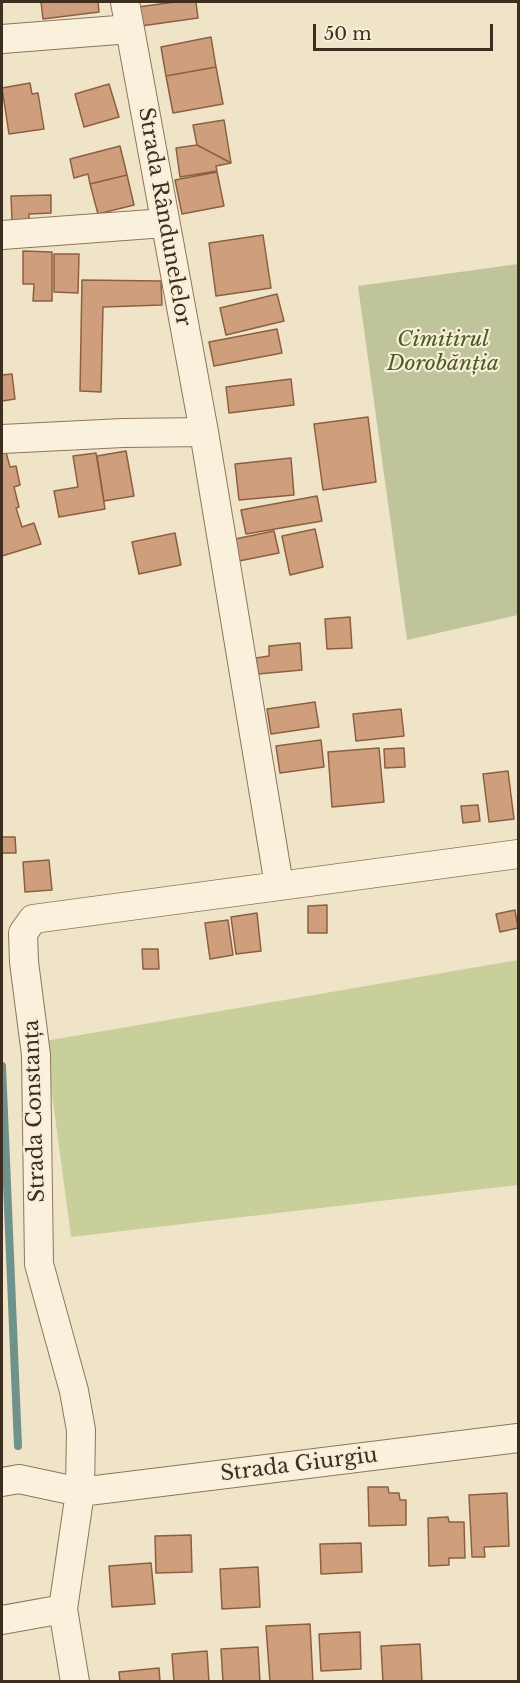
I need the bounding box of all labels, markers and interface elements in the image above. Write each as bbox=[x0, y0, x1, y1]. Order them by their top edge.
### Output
scale bar bbox=[316, 12, 496, 50]
text: 50 m bbox=[324, 23, 372, 45]
street label: Strada Rândunelelor bbox=[132, 106, 196, 328]
park label: Cimitirul Dorobănția bbox=[387, 327, 499, 377]
street label: Strada Constanța bbox=[19, 1019, 51, 1203]
street label: Strada Giurgiu bbox=[219, 1443, 379, 1487]

